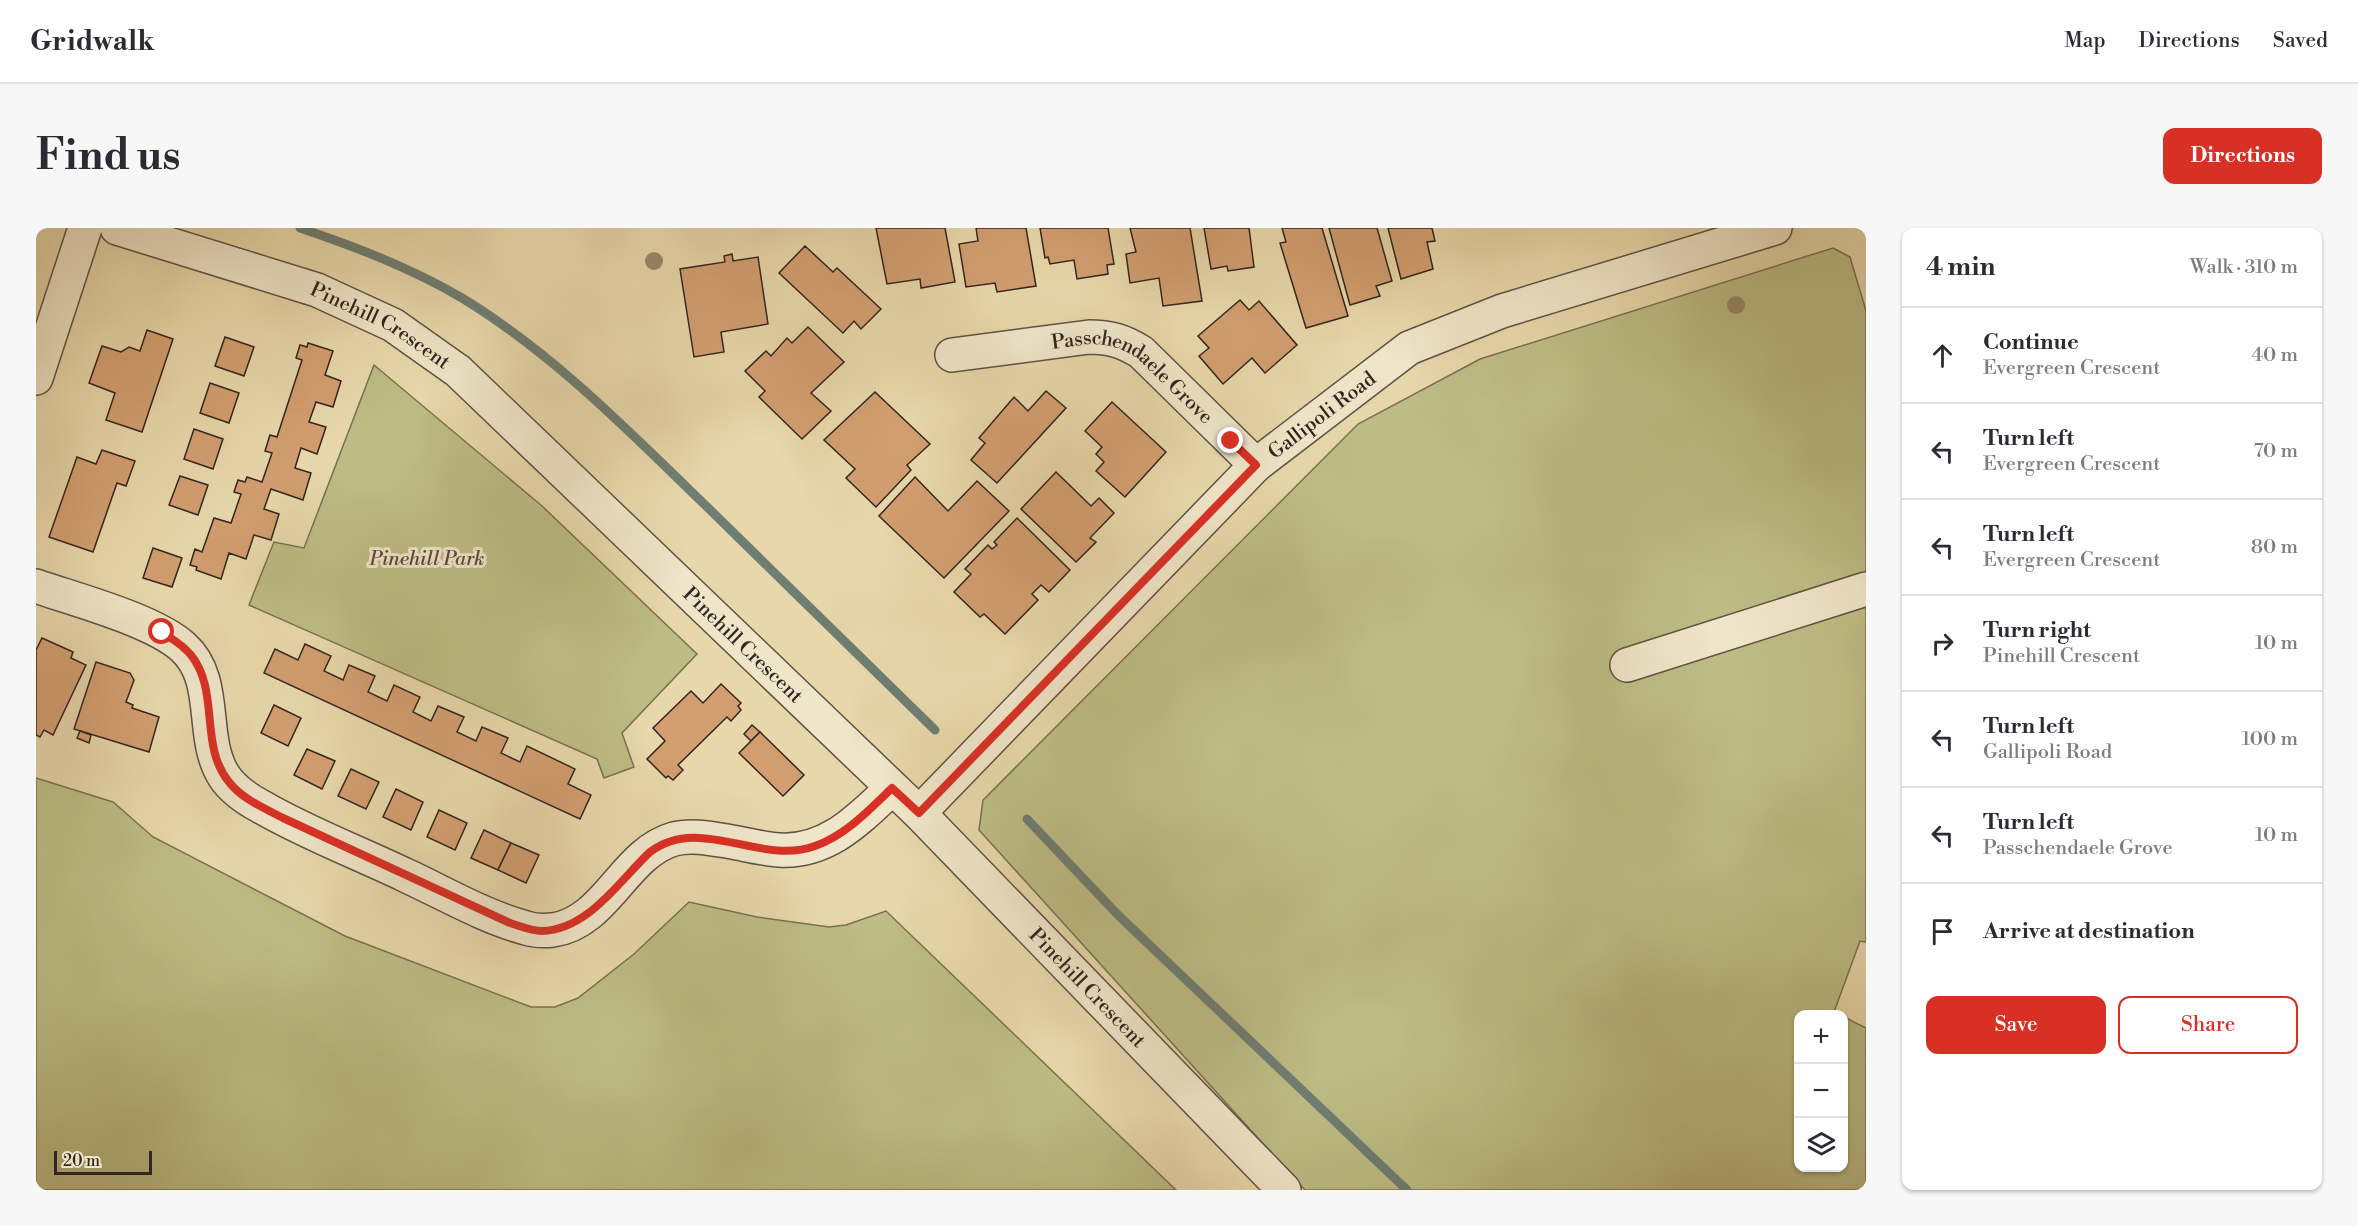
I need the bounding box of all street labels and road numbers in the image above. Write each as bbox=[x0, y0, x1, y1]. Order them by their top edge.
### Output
street label: Pinehill Crescent bbox=[306, 278, 454, 375]
street label: Passchendaele Grove bbox=[1050, 326, 1218, 430]
street label: Gallipoli Road bbox=[1264, 366, 1382, 465]
street label: Pinehill Crescent bbox=[677, 582, 808, 709]
street label: Pinehill Crescent bbox=[1023, 923, 1150, 1054]

